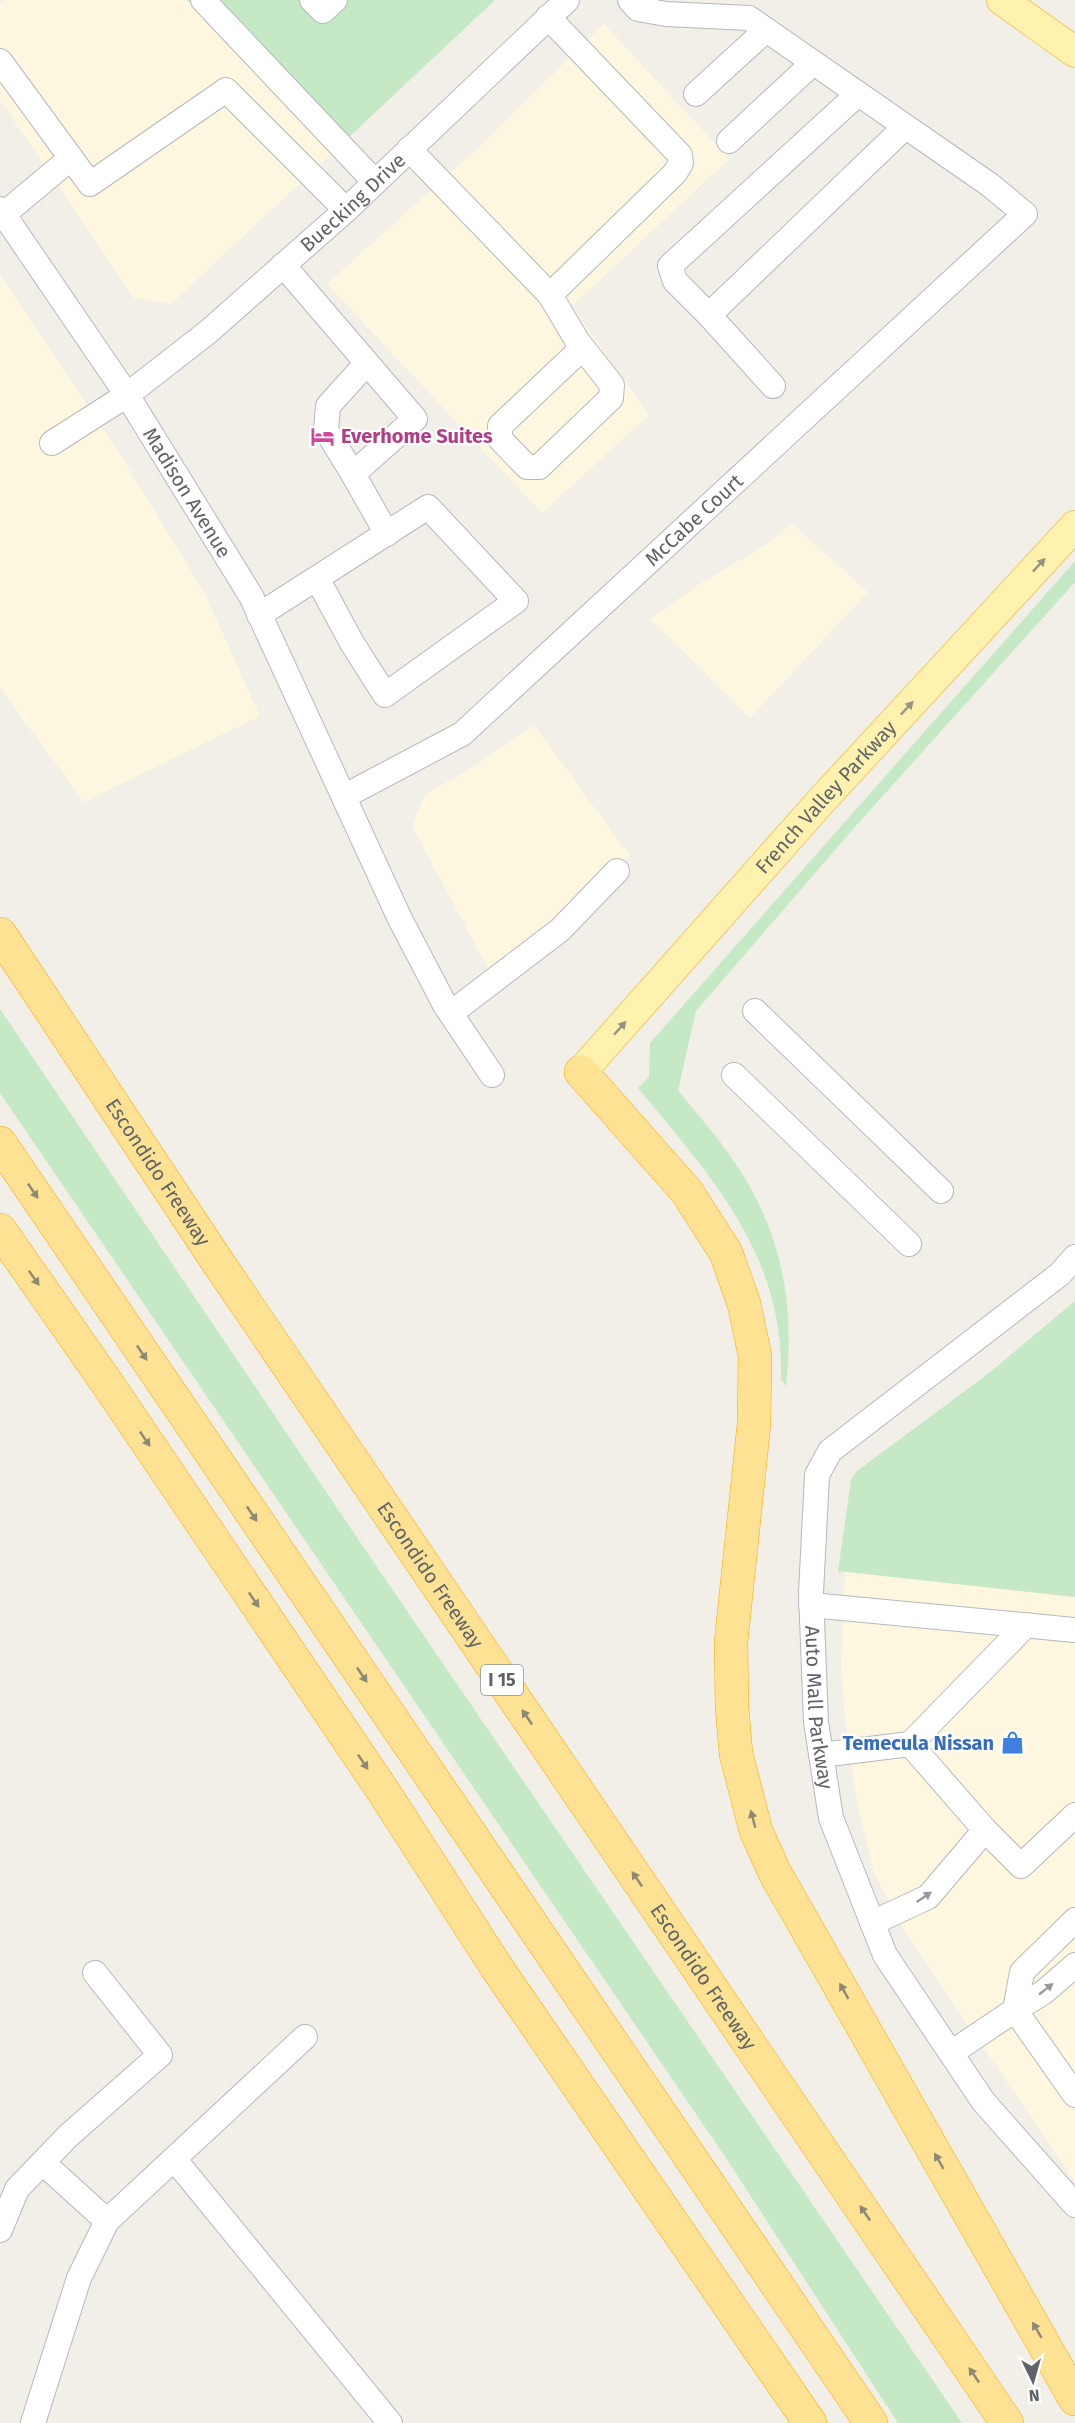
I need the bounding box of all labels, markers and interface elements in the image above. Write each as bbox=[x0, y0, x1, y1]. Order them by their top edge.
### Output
street label: Buecking Drive bbox=[295, 148, 410, 257]
street label: Madison Avenue bbox=[138, 423, 236, 562]
hotel icon: Everhome Suites bbox=[310, 423, 336, 449]
place label: Everhome Suites bbox=[341, 424, 493, 448]
street label: McCabe Court bbox=[640, 468, 748, 571]
one-way arrow bbox=[1032, 558, 1045, 573]
one-way arrow bbox=[900, 701, 914, 716]
street label: French Valley Parkway bbox=[750, 716, 901, 879]
one-way arrow bbox=[613, 1021, 626, 1036]
street label: Escondido Freeway bbox=[101, 1094, 216, 1251]
one-way arrow bbox=[27, 1183, 39, 1199]
one-way arrow bbox=[28, 1270, 40, 1286]
one-way arrow bbox=[137, 1344, 148, 1361]
one-way arrow bbox=[139, 1430, 151, 1446]
street label: Escondido Freeway bbox=[372, 1497, 489, 1653]
one-way arrow bbox=[246, 1505, 258, 1521]
one-way arrow bbox=[248, 1592, 259, 1608]
street label: Auto Mall Parkway bbox=[800, 1625, 838, 1791]
road number: I 15 bbox=[481, 1665, 523, 1695]
one-way arrow bbox=[356, 1667, 367, 1683]
one-way arrow bbox=[521, 1710, 533, 1726]
shop icon: Temecula Nissan bbox=[999, 1730, 1025, 1756]
place label: Temecula Nissan bbox=[843, 1731, 994, 1755]
one-way arrow bbox=[357, 1753, 369, 1769]
one-way arrow bbox=[748, 1810, 758, 1828]
one-way arrow bbox=[631, 1871, 643, 1887]
one-way arrow bbox=[916, 1891, 932, 1903]
street label: Escondido Freeway bbox=[645, 1899, 762, 2055]
one-way arrow bbox=[838, 1983, 849, 1999]
one-way arrow bbox=[1039, 1984, 1054, 1996]
one-way arrow bbox=[934, 2153, 945, 2169]
one-way arrow bbox=[859, 2206, 871, 2222]
one-way arrow bbox=[1032, 2321, 1042, 2338]
north arrow bbox=[1003, 2351, 1063, 2411]
one-way arrow bbox=[968, 2367, 980, 2383]
text: N bbox=[1028, 2386, 1040, 2405]

